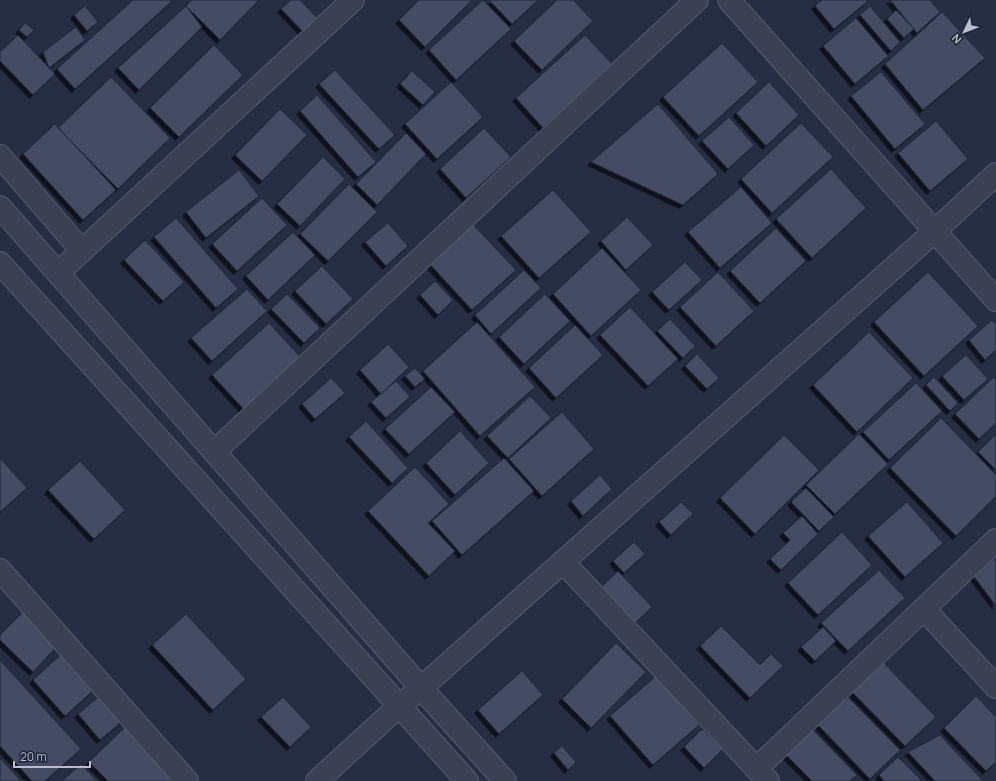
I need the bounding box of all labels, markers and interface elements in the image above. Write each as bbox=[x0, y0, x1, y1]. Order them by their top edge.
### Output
north arrow bbox=[944, 12, 984, 52]
text: N bbox=[948, 31, 965, 47]
scale bar bbox=[14, 743, 90, 769]
text: 20 m bbox=[20, 748, 47, 765]

